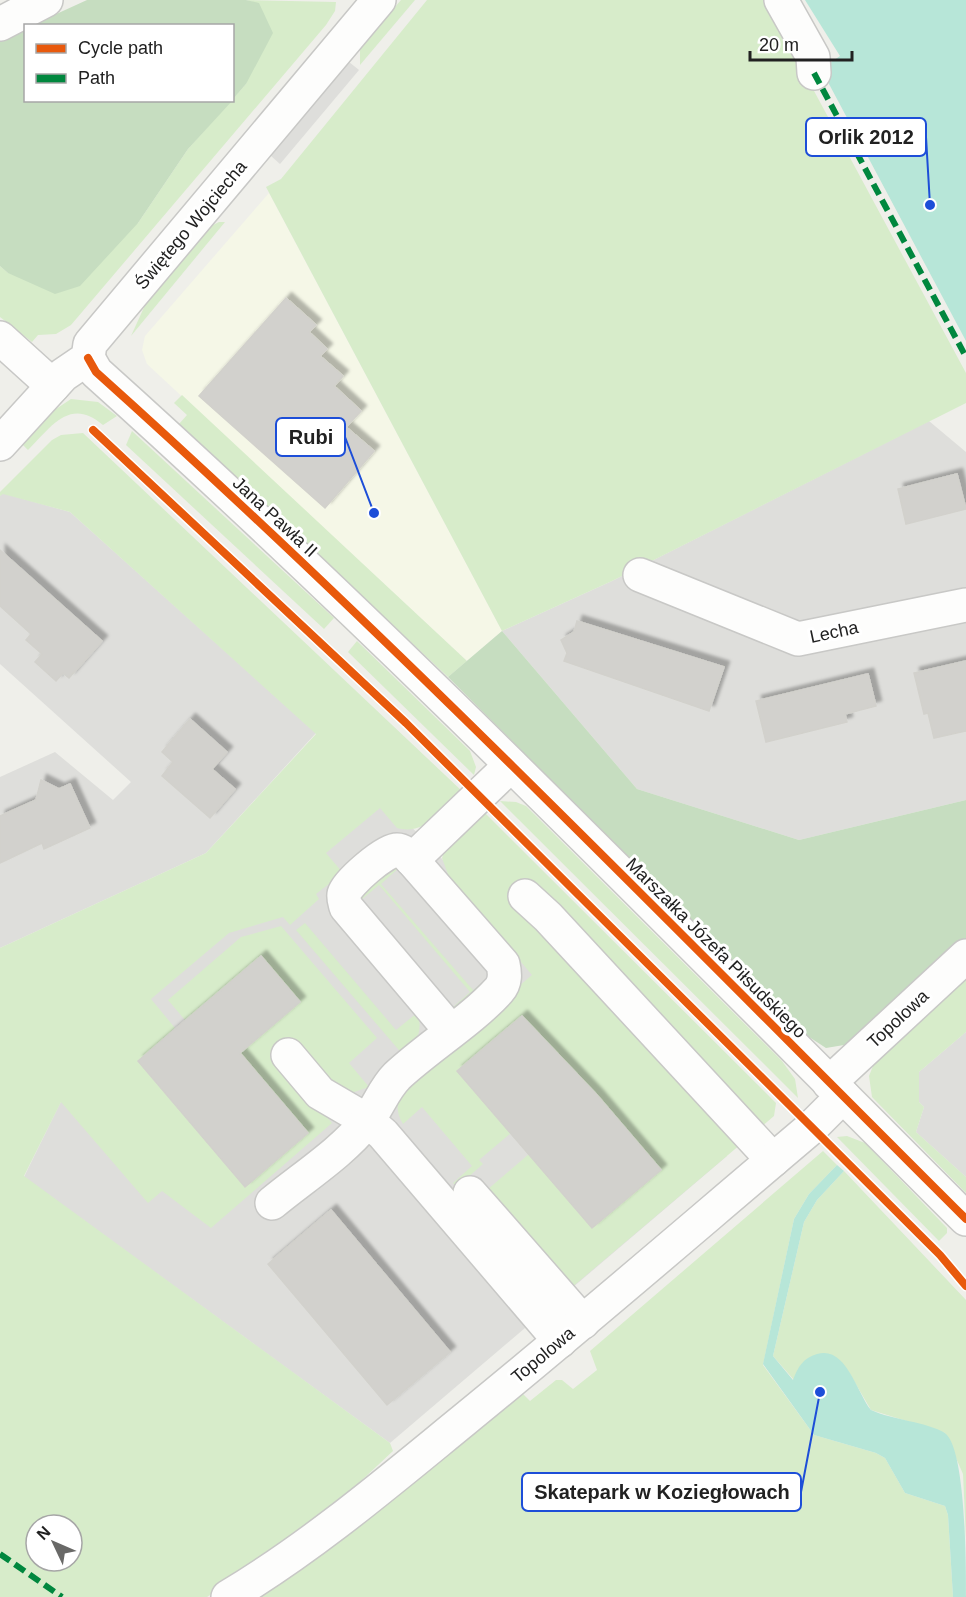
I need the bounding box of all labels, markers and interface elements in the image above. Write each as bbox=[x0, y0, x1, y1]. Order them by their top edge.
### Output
legend bbox=[24, 24, 234, 102]
scale bar bbox=[750, 24, 852, 62]
text: 20 m bbox=[759, 35, 799, 55]
text: Cycle path bbox=[78, 38, 163, 58]
text: Path bbox=[78, 68, 115, 88]
callout: Orlik 2012 bbox=[806, 118, 926, 156]
text: Orlik 2012 bbox=[818, 126, 914, 148]
street label: Świętego Wojciecha bbox=[131, 155, 251, 293]
callout: Rubi bbox=[276, 418, 345, 456]
text: Rubi bbox=[289, 426, 333, 448]
street label: Jana Pawła II bbox=[229, 473, 321, 561]
street label: Lecha bbox=[808, 617, 861, 647]
street label: Marszałka Józefa Piłsudskiego bbox=[622, 854, 810, 1042]
street label: Topolowa bbox=[863, 985, 933, 1052]
street label: Topolowa bbox=[507, 1322, 579, 1387]
callout: Skatepark w Koziegłowach bbox=[522, 1473, 801, 1511]
text: Skatepark w Koziegłowach bbox=[534, 1481, 790, 1503]
north arrow bbox=[24, 1513, 84, 1573]
text: N bbox=[33, 1523, 54, 1543]

